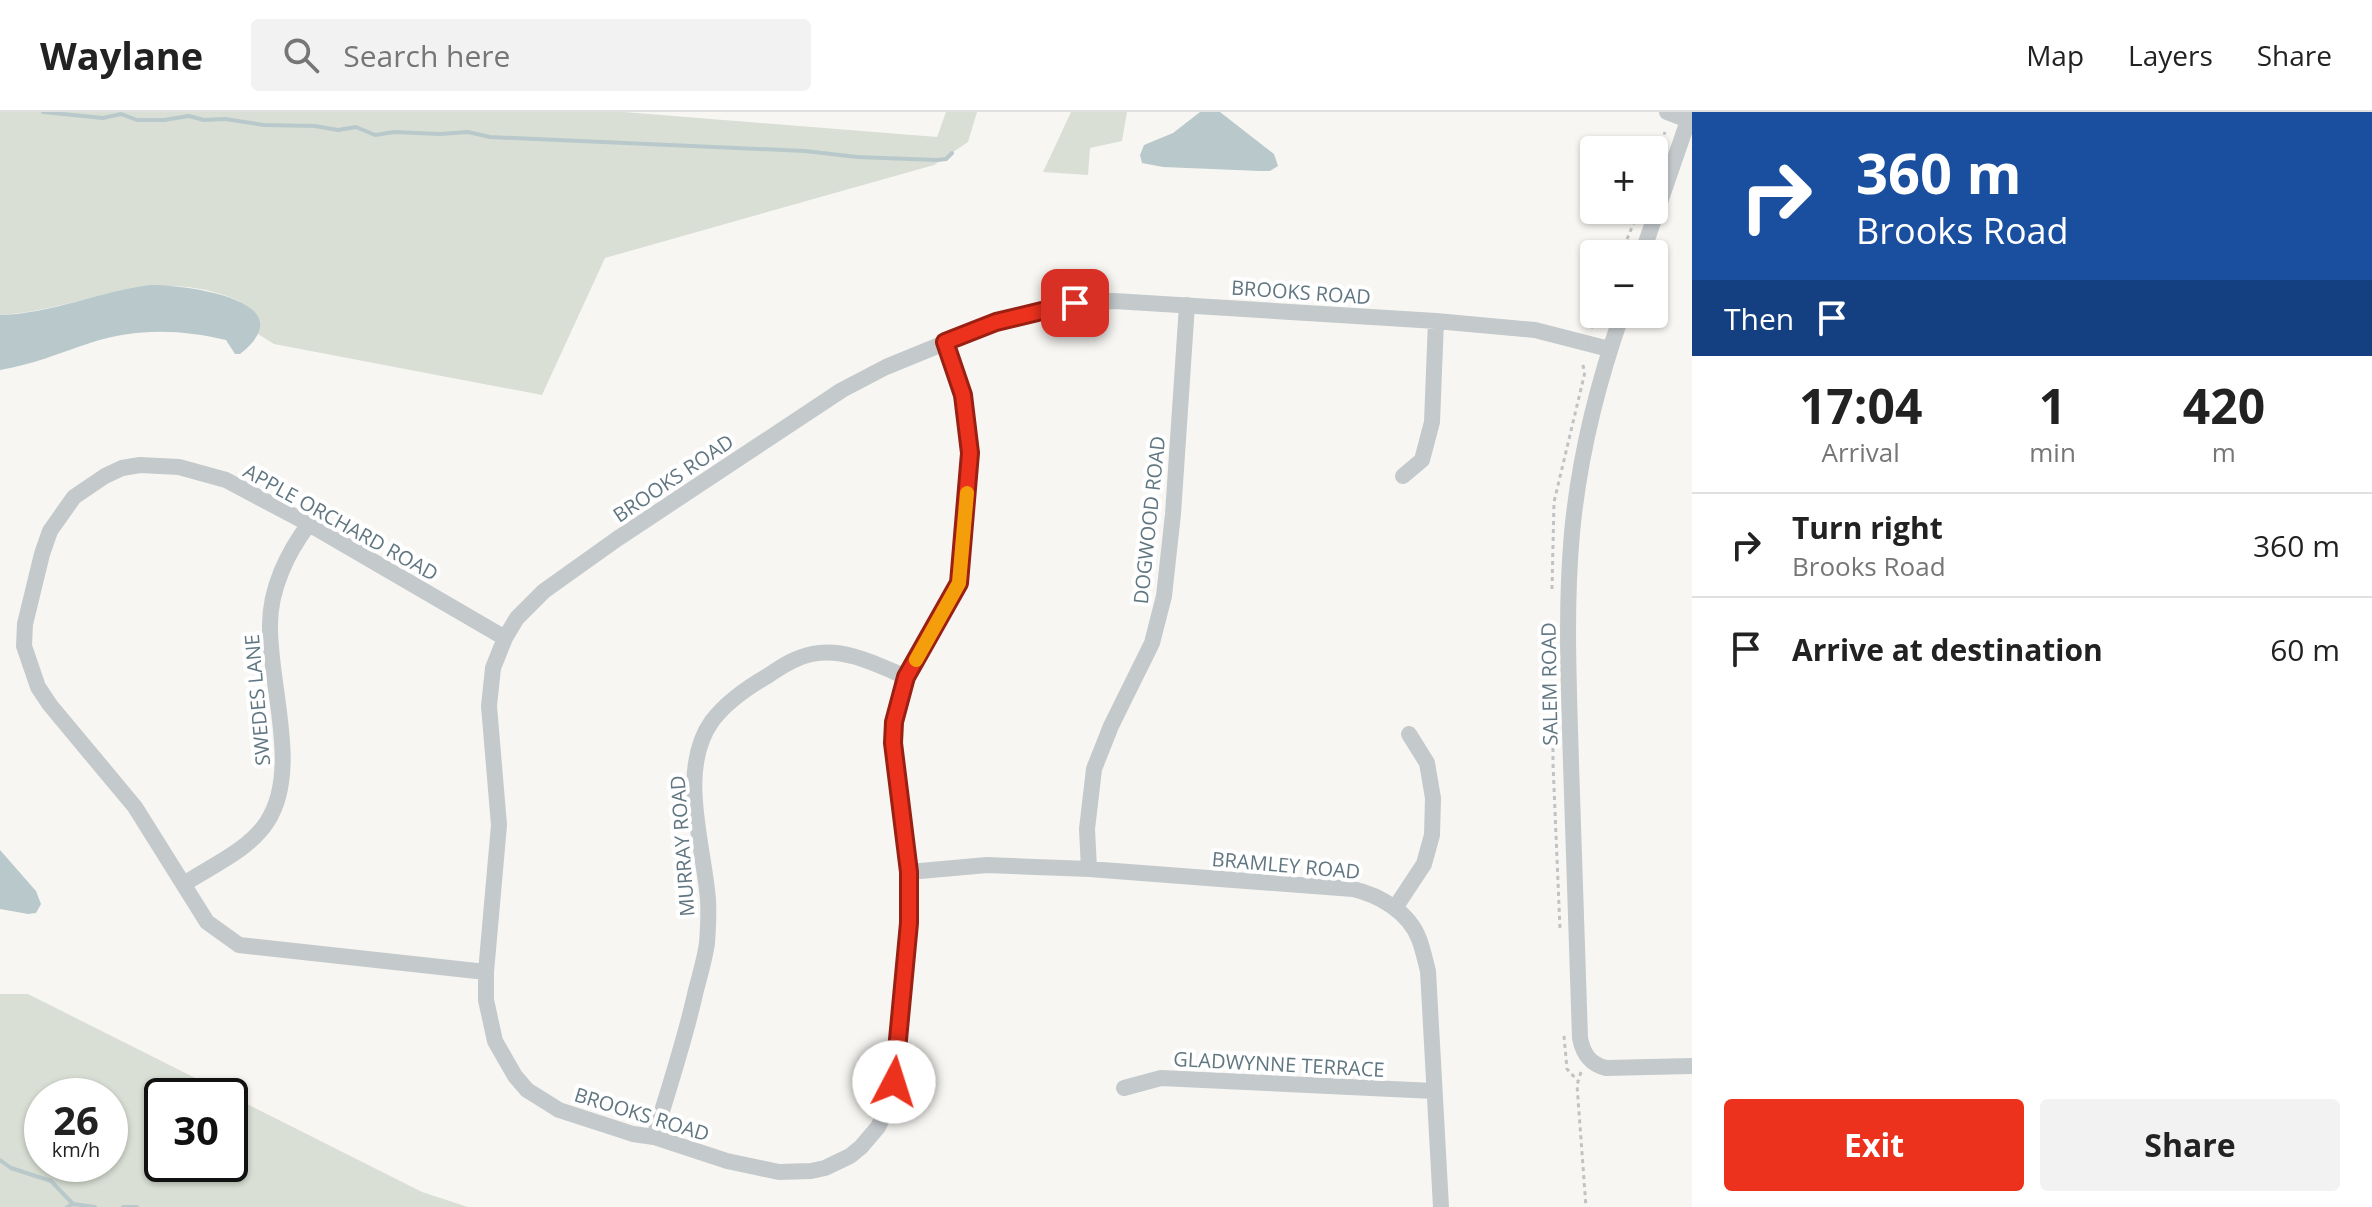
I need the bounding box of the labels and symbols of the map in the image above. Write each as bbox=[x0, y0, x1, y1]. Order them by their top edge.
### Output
pin bbox=[1041, 269, 1109, 337]
street label: BROOKS ROAD bbox=[1230, 274, 1372, 310]
street label: BROOKS ROAD bbox=[607, 428, 739, 528]
street label: DOGWOOD ROAD bbox=[1127, 435, 1171, 605]
street label: APPLE ORCHARD ROAD bbox=[239, 457, 443, 587]
street label: SALEM ROAD bbox=[1534, 622, 1564, 746]
street label: SWEDES LANE bbox=[238, 633, 276, 767]
street label: MURRAY ROAD bbox=[664, 775, 700, 917]
street label: BRAMLEY ROAD bbox=[1211, 845, 1361, 885]
position arrow bbox=[852, 1040, 936, 1124]
street label: GLADWYNNE TERRACE bbox=[1173, 1045, 1385, 1083]
speed limit sign: 30 bbox=[144, 1078, 248, 1182]
street label: BROOKS ROAD bbox=[571, 1081, 713, 1147]

